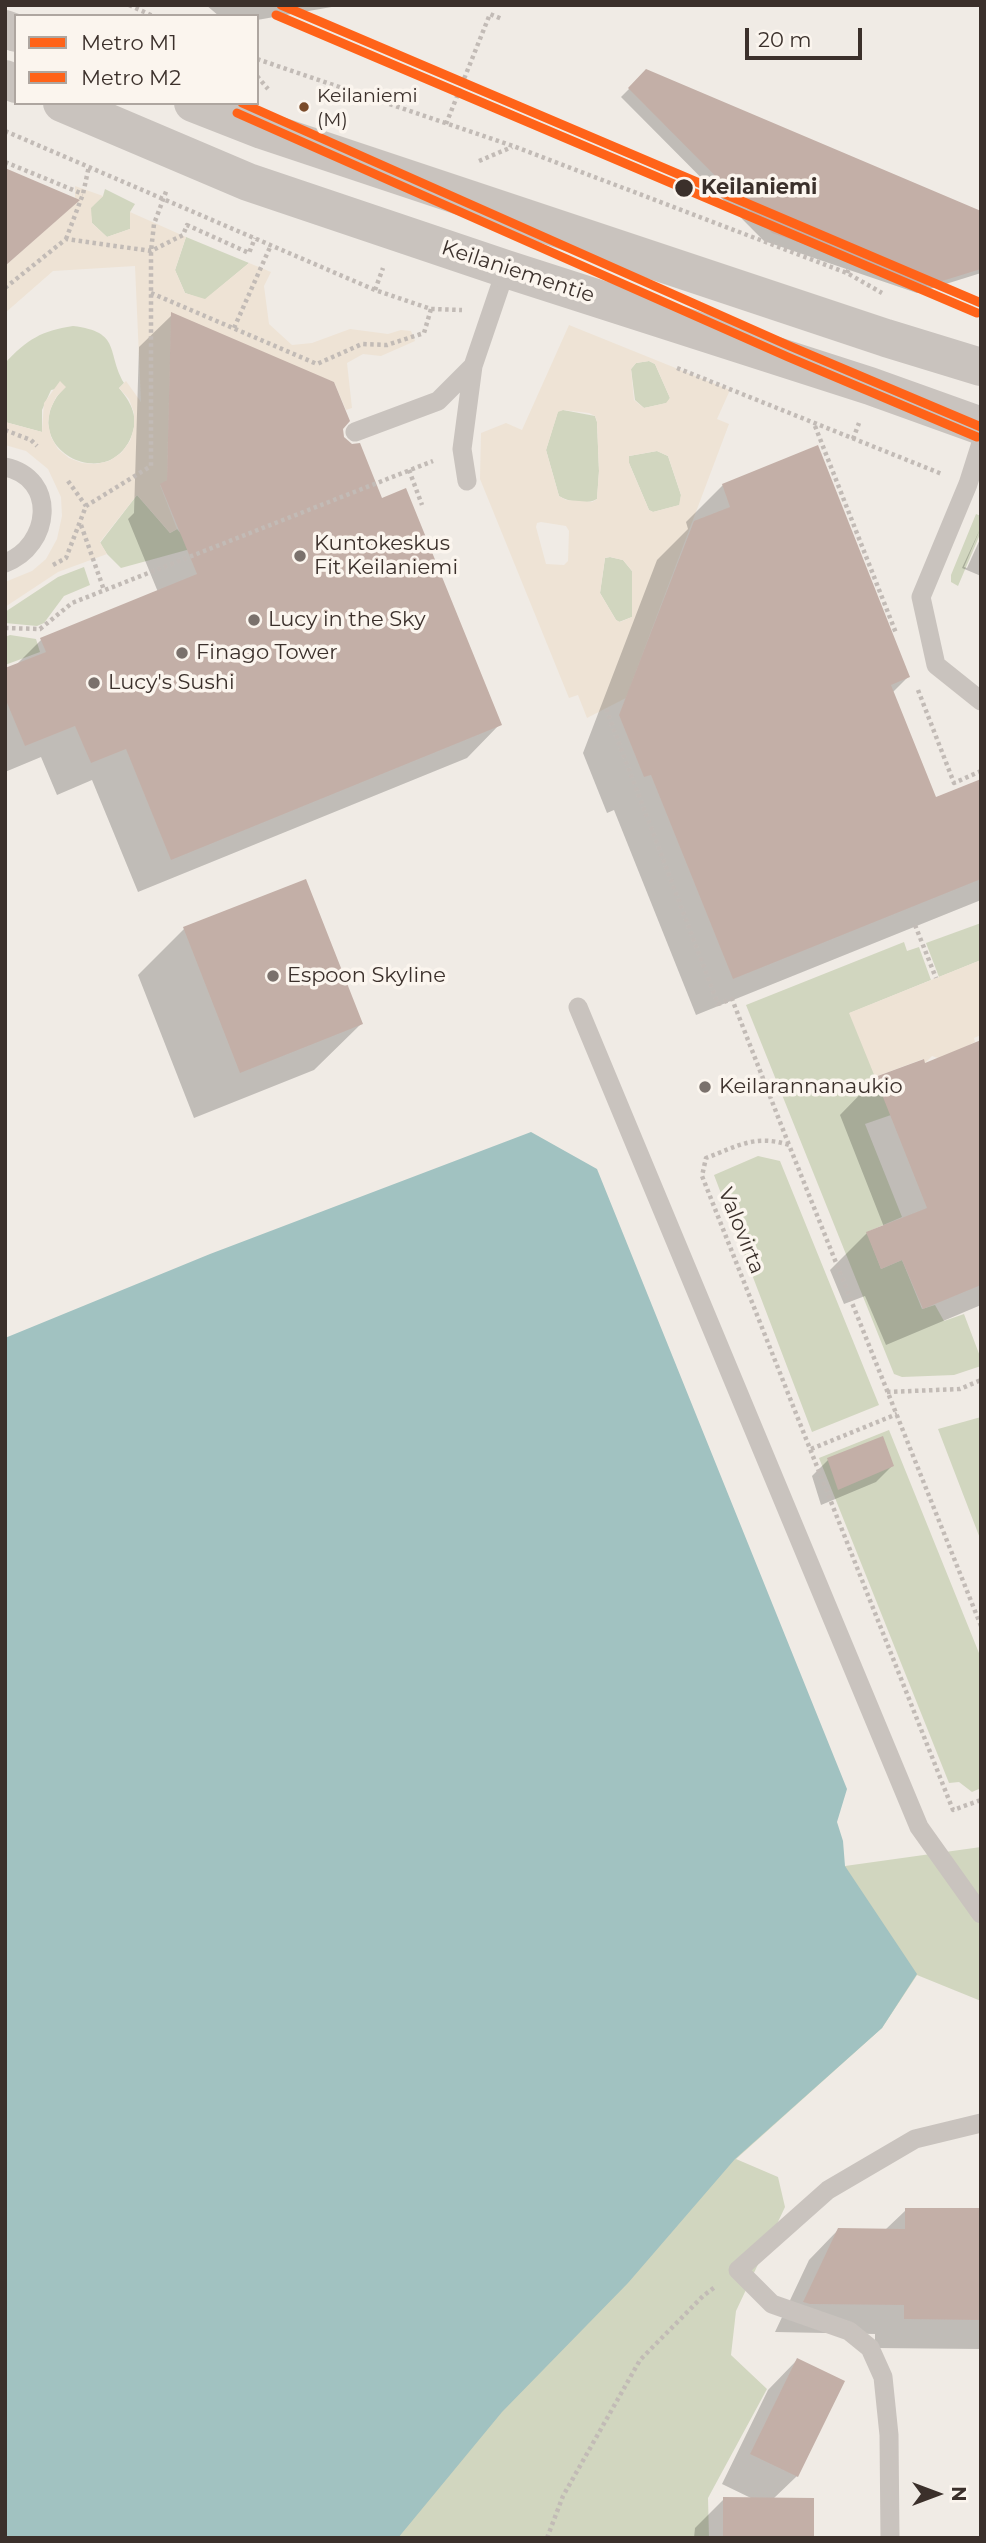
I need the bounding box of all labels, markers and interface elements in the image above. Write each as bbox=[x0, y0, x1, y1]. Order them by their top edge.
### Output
legend bbox=[14, 14, 259, 105]
scale bar bbox=[748, 14, 865, 58]
text: 20 m bbox=[758, 27, 812, 52]
text: Metro M1 bbox=[81, 30, 177, 55]
text: Metro M2 bbox=[81, 65, 181, 90]
place label: Keilaniemi (M) bbox=[317, 85, 418, 129]
marker: Keilaniemi (M) bbox=[297, 100, 311, 114]
place label: Keilaniemi bbox=[701, 175, 817, 201]
marker: Keilaniemi bbox=[673, 177, 695, 199]
street label: Keilaniementie bbox=[438, 235, 598, 309]
place label: Kuntokeskus Fit Keilaniemi bbox=[314, 531, 458, 581]
marker: Kuntokeskus Fit Keilaniemi bbox=[292, 548, 308, 564]
place label: Lucy in the Sky bbox=[268, 607, 426, 633]
marker: Lucy in the Sky bbox=[246, 612, 262, 628]
place label: Finago Tower bbox=[196, 640, 338, 666]
marker: Finago Tower bbox=[174, 645, 190, 661]
place label: Lucy's Sushi bbox=[108, 670, 235, 696]
marker: Lucy's Sushi bbox=[86, 675, 102, 691]
place label: Espoon Skyline bbox=[287, 963, 446, 989]
marker: Espoon Skyline bbox=[265, 968, 281, 984]
place label: Keilarannanaukio bbox=[719, 1074, 903, 1100]
marker: Keilarannanaukio bbox=[697, 1079, 713, 1095]
street label: Valovirta bbox=[712, 1184, 770, 1278]
north arrow bbox=[902, 2459, 972, 2529]
text: N bbox=[947, 2486, 970, 2502]

